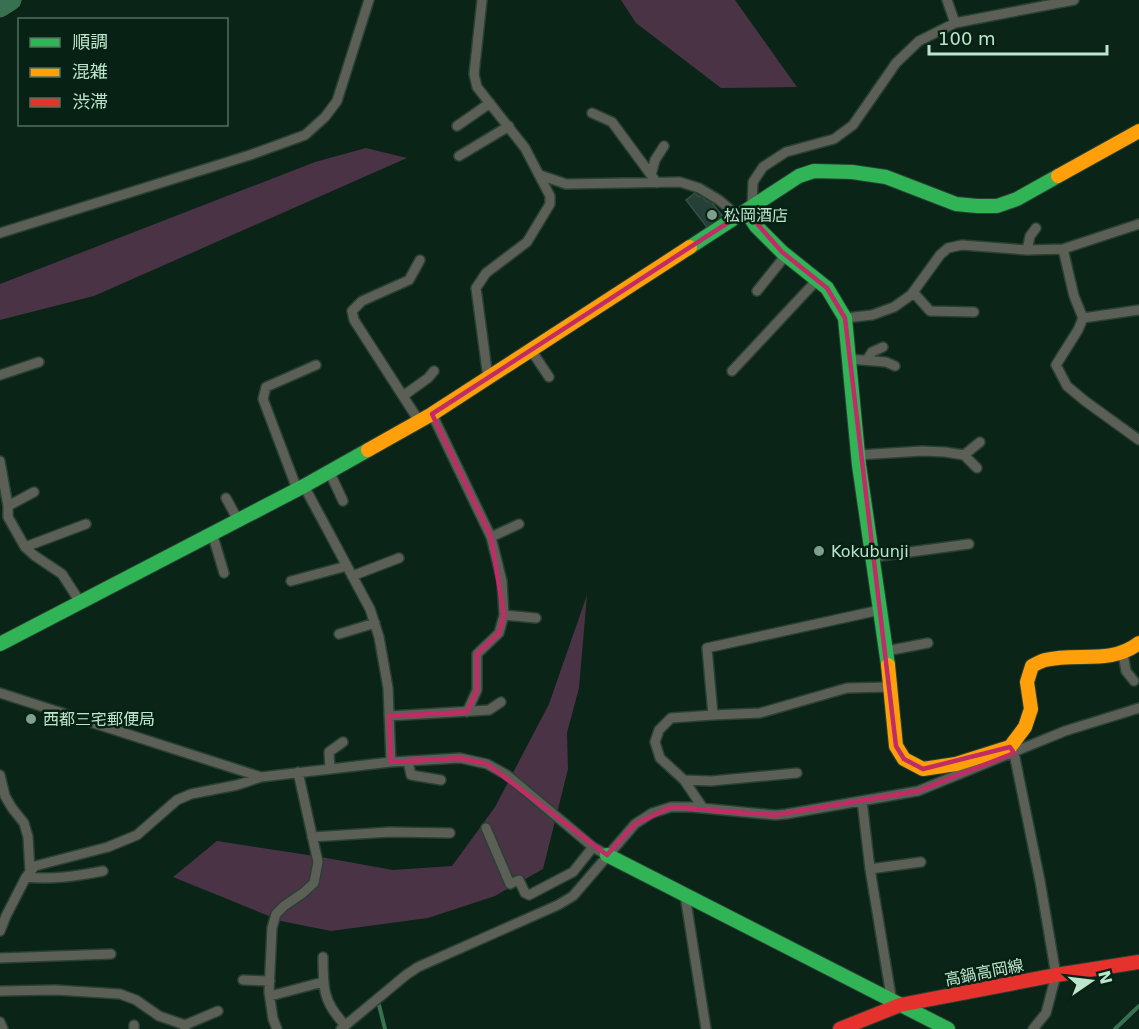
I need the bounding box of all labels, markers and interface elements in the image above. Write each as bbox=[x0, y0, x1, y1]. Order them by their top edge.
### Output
legend bbox=[18, 18, 228, 126]
scale bar bbox=[929, 18, 1108, 56]
text: 100 m bbox=[938, 28, 996, 49]
text: 順調 bbox=[72, 31, 108, 52]
text: 混雑 bbox=[72, 61, 108, 82]
text: 渋滞 bbox=[72, 91, 108, 112]
place label: 松岡酒店 bbox=[724, 206, 788, 225]
marker: 松岡酒店 bbox=[705, 208, 719, 222]
place label: Kokubunji bbox=[831, 542, 909, 561]
marker: Kokubunji bbox=[812, 544, 826, 558]
place label: 西都三宅郵便局 bbox=[43, 710, 155, 729]
marker: 西都三宅郵便局 bbox=[24, 712, 38, 726]
north arrow bbox=[1061, 951, 1121, 1011]
street label: 高鍋高岡線 bbox=[943, 956, 1025, 989]
text: N bbox=[1094, 969, 1116, 986]

